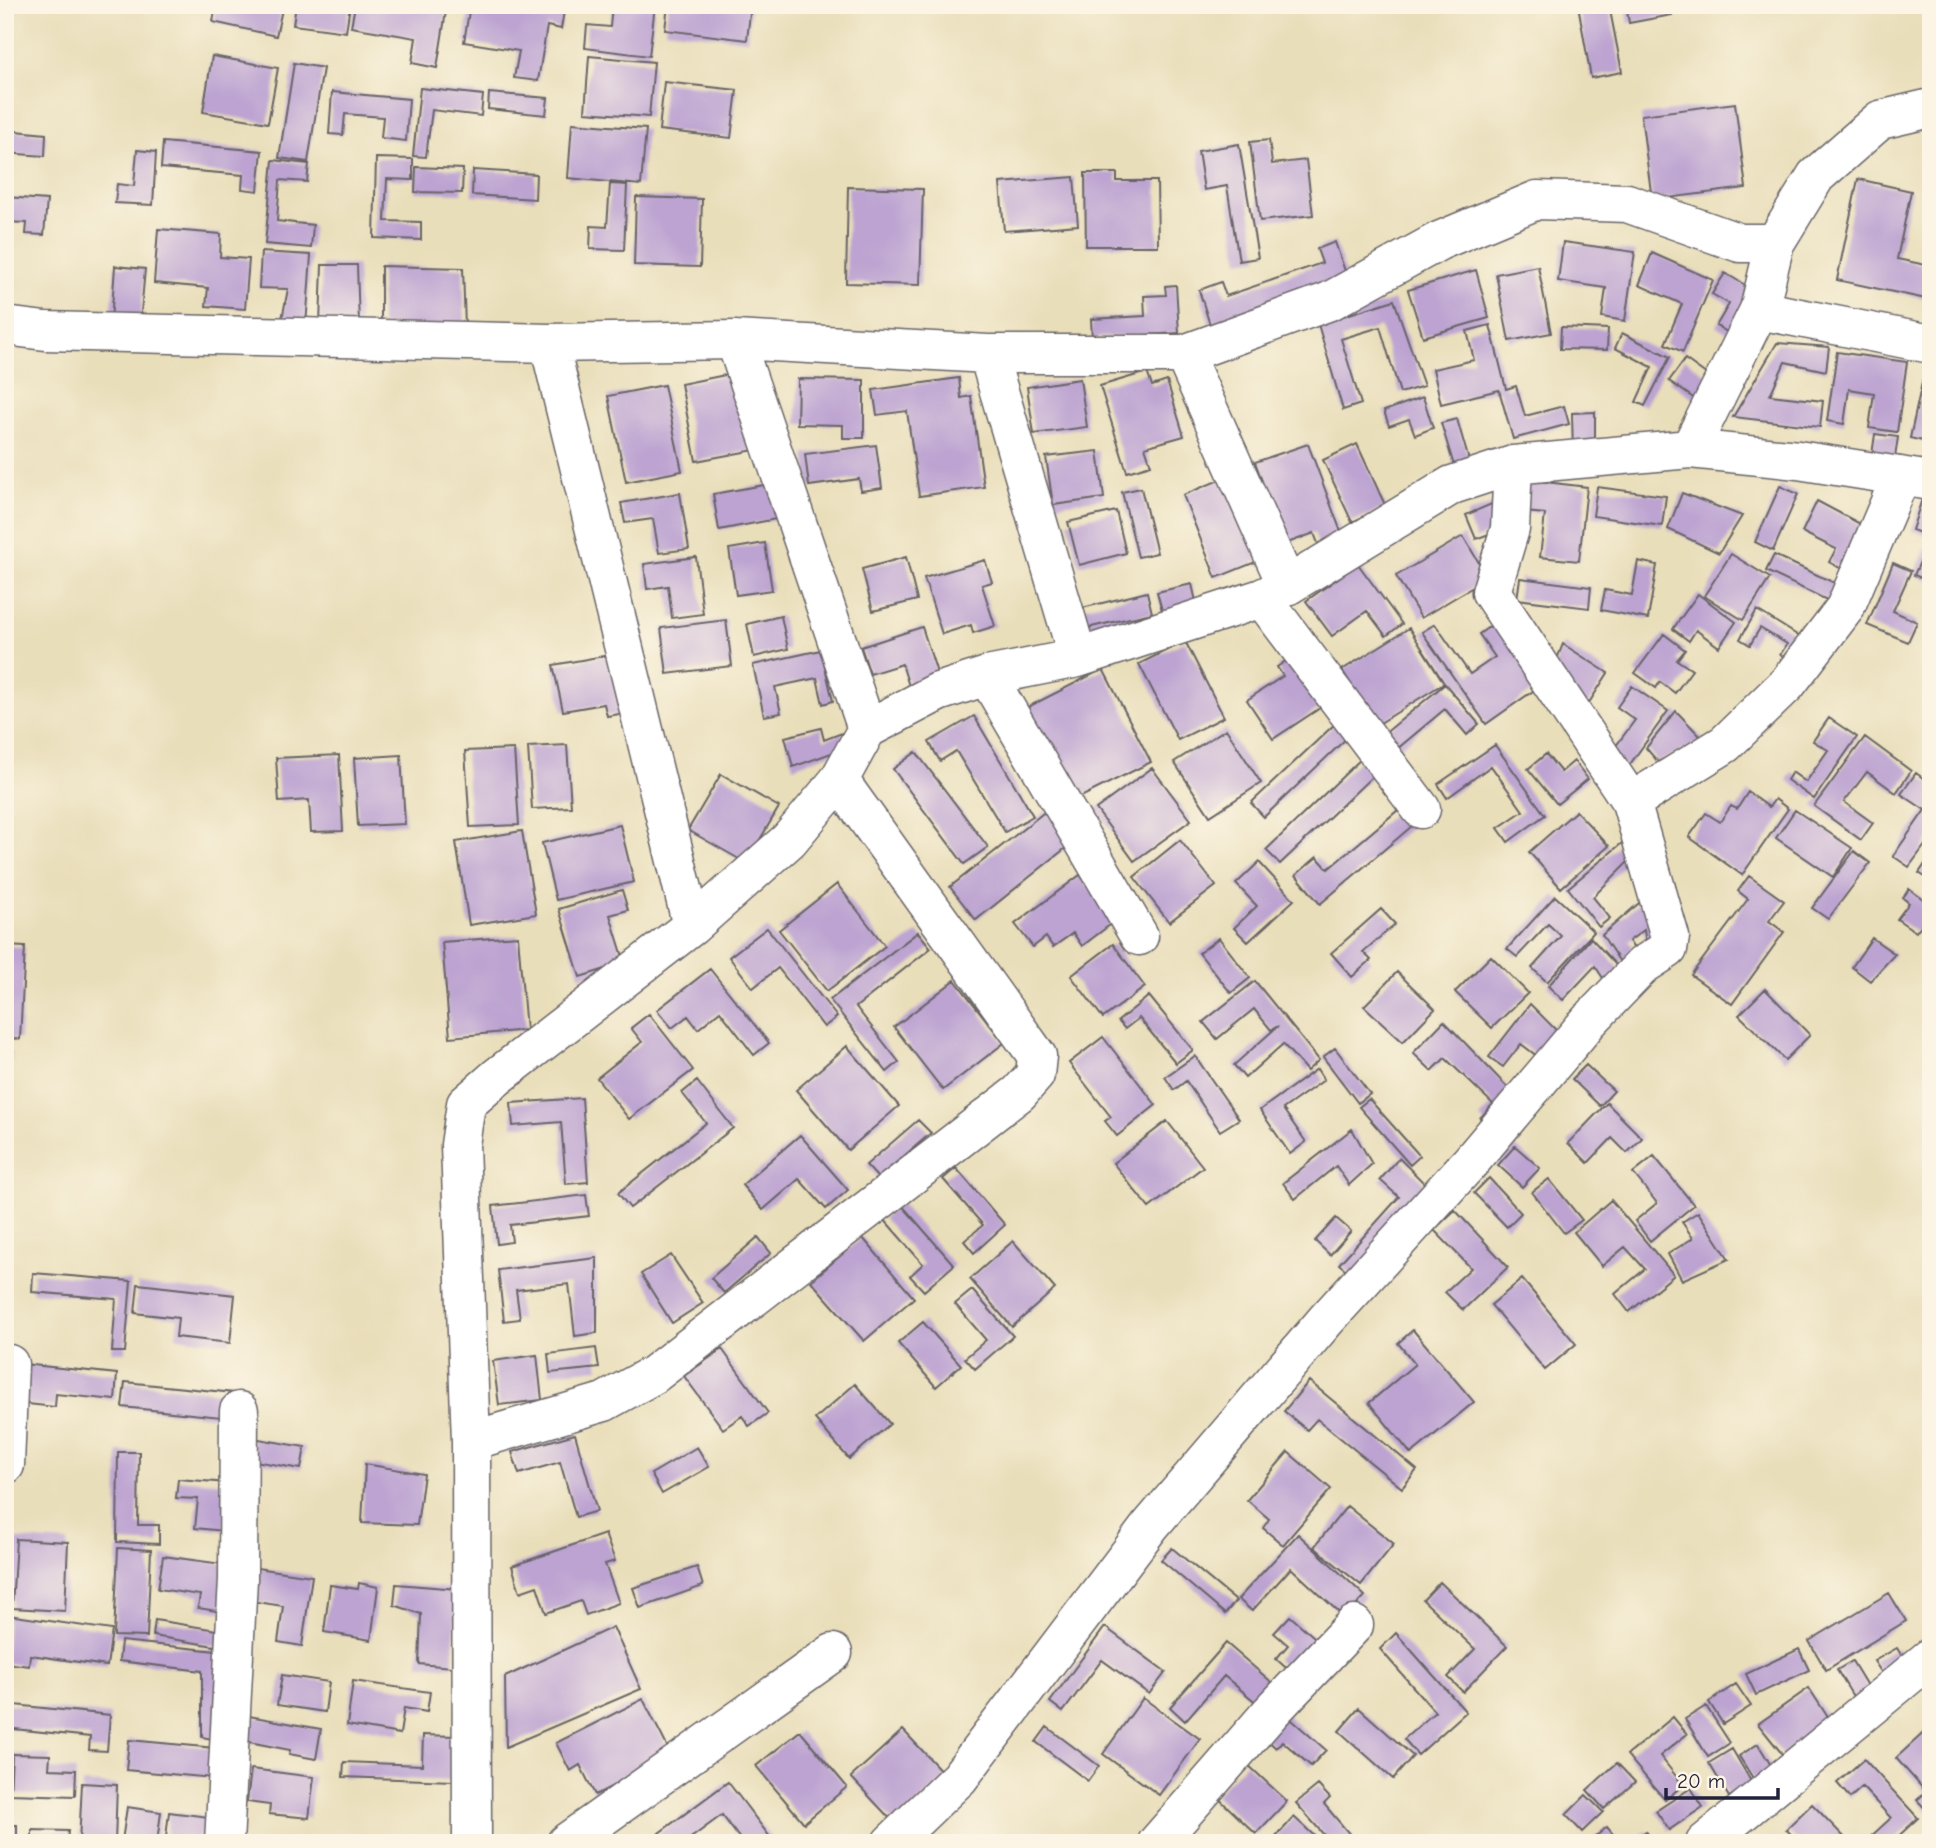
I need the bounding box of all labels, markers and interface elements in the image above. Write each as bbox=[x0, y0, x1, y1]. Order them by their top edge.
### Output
scale bar bbox=[1666, 1757, 1778, 1801]
text: 20 m bbox=[1677, 1769, 1725, 1793]

